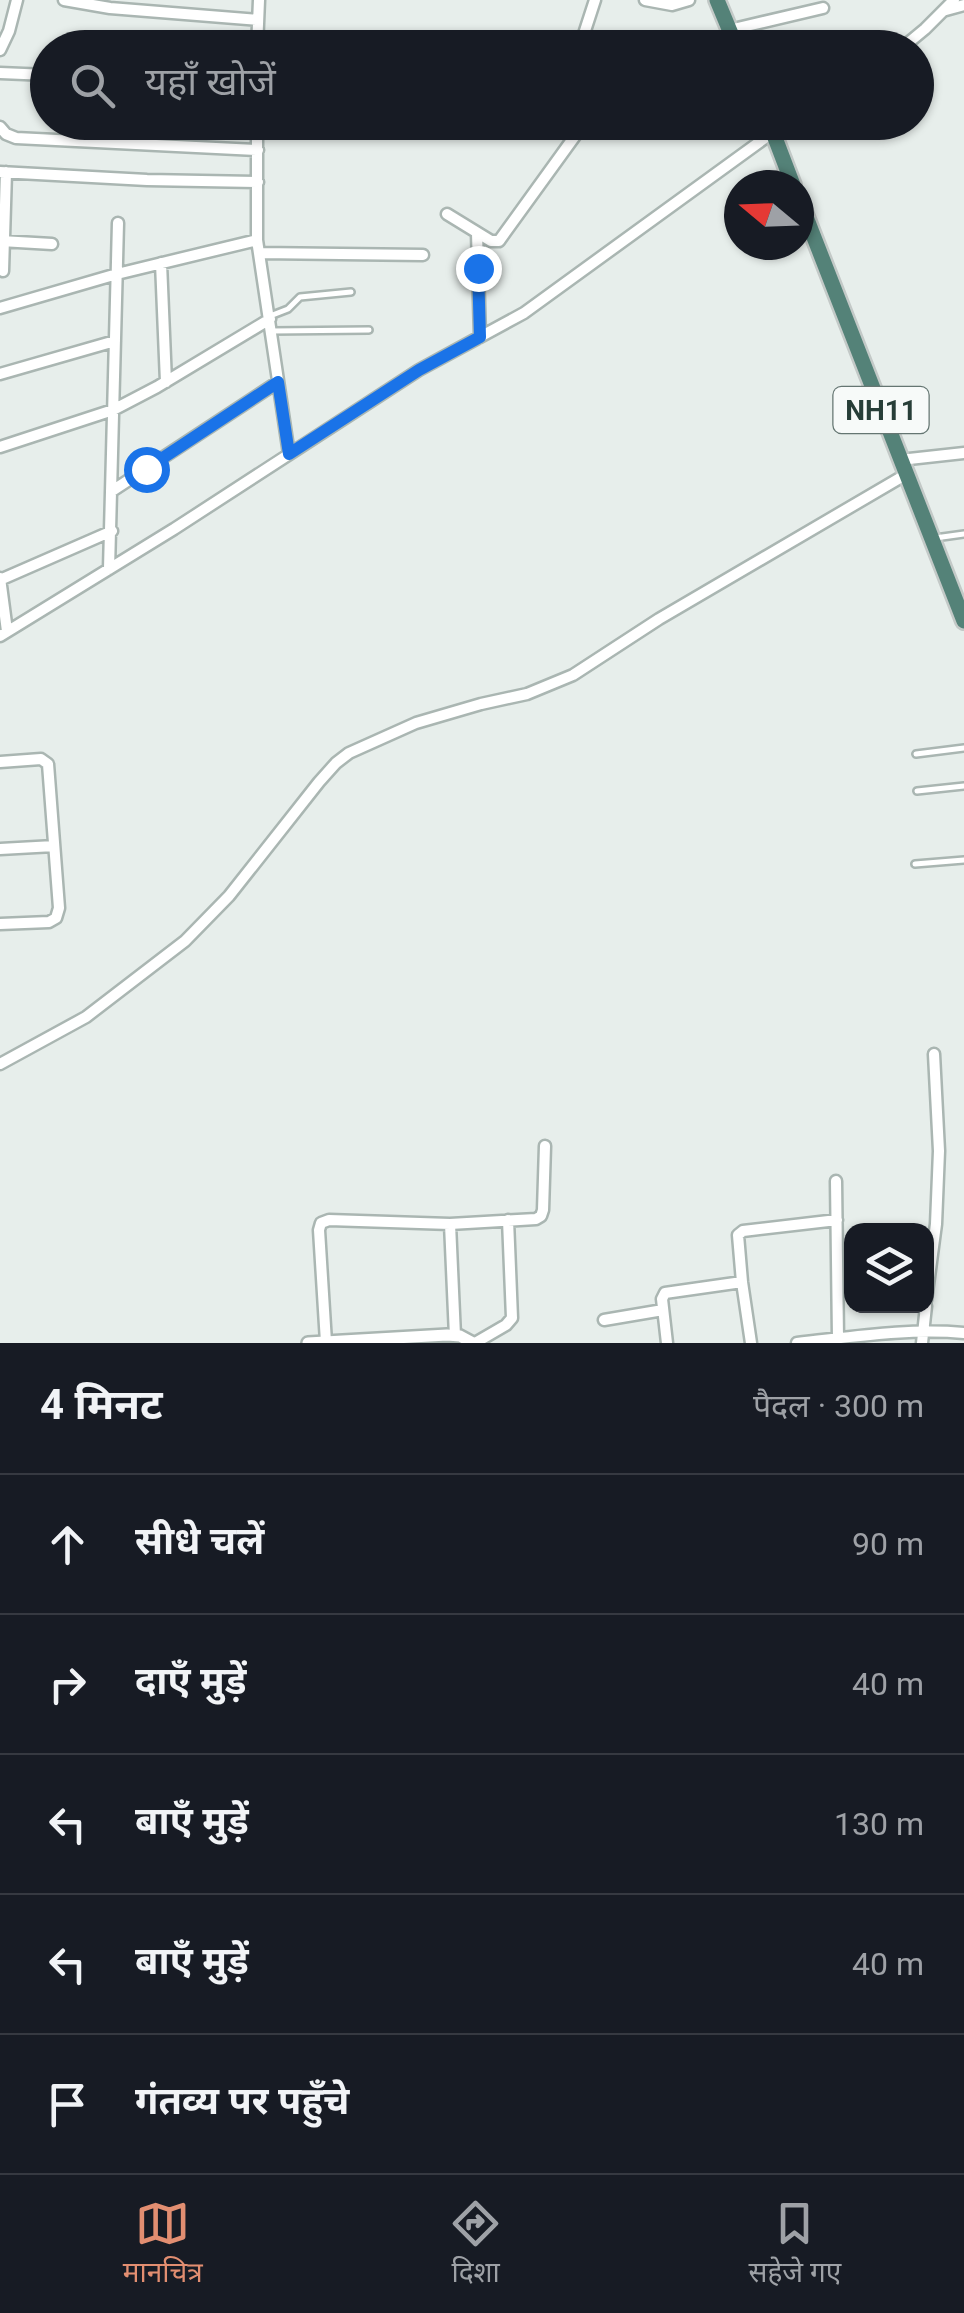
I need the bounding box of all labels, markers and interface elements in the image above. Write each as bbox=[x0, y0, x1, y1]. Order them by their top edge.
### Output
search box bbox=[30, 30, 934, 140]
icon: search bbox=[65, 58, 120, 113]
text: यहाँ खोजें bbox=[145, 60, 276, 104]
north arrow bbox=[724, 170, 814, 260]
route end bbox=[456, 246, 502, 292]
road number: NH11 bbox=[834, 387, 928, 433]
route start bbox=[124, 447, 170, 493]
map controls bbox=[844, 1223, 934, 1313]
button: layers bbox=[844, 1223, 934, 1313]
text: 4 मिनट bbox=[40, 1380, 163, 1429]
text: पैदल · 300 m bbox=[753, 1387, 924, 1425]
icon: ahead bbox=[40, 1517, 95, 1572]
text: सीधे चलें bbox=[135, 1519, 264, 1563]
text: 90 m bbox=[852, 1525, 924, 1563]
icon: right bbox=[40, 1657, 95, 1712]
text: दाएँ मुड़ें bbox=[135, 1659, 246, 1703]
text: 40 m bbox=[852, 1665, 924, 1703]
icon: left bbox=[40, 1797, 95, 1852]
text: बाएँ मुड़ें bbox=[135, 1799, 249, 1843]
text: 130 m bbox=[834, 1805, 924, 1843]
icon: left bbox=[40, 1937, 95, 1992]
text: बाएँ मुड़ें bbox=[135, 1939, 249, 1983]
text: 40 m bbox=[852, 1945, 924, 1983]
icon: arrive bbox=[40, 2077, 95, 2132]
text: गंतव्य पर पहुँचे bbox=[135, 2079, 349, 2123]
tab: मानचित्र bbox=[123, 2196, 203, 2293]
tab: दिशा bbox=[448, 2196, 503, 2293]
tab: सहेजे गए bbox=[749, 2196, 841, 2293]

